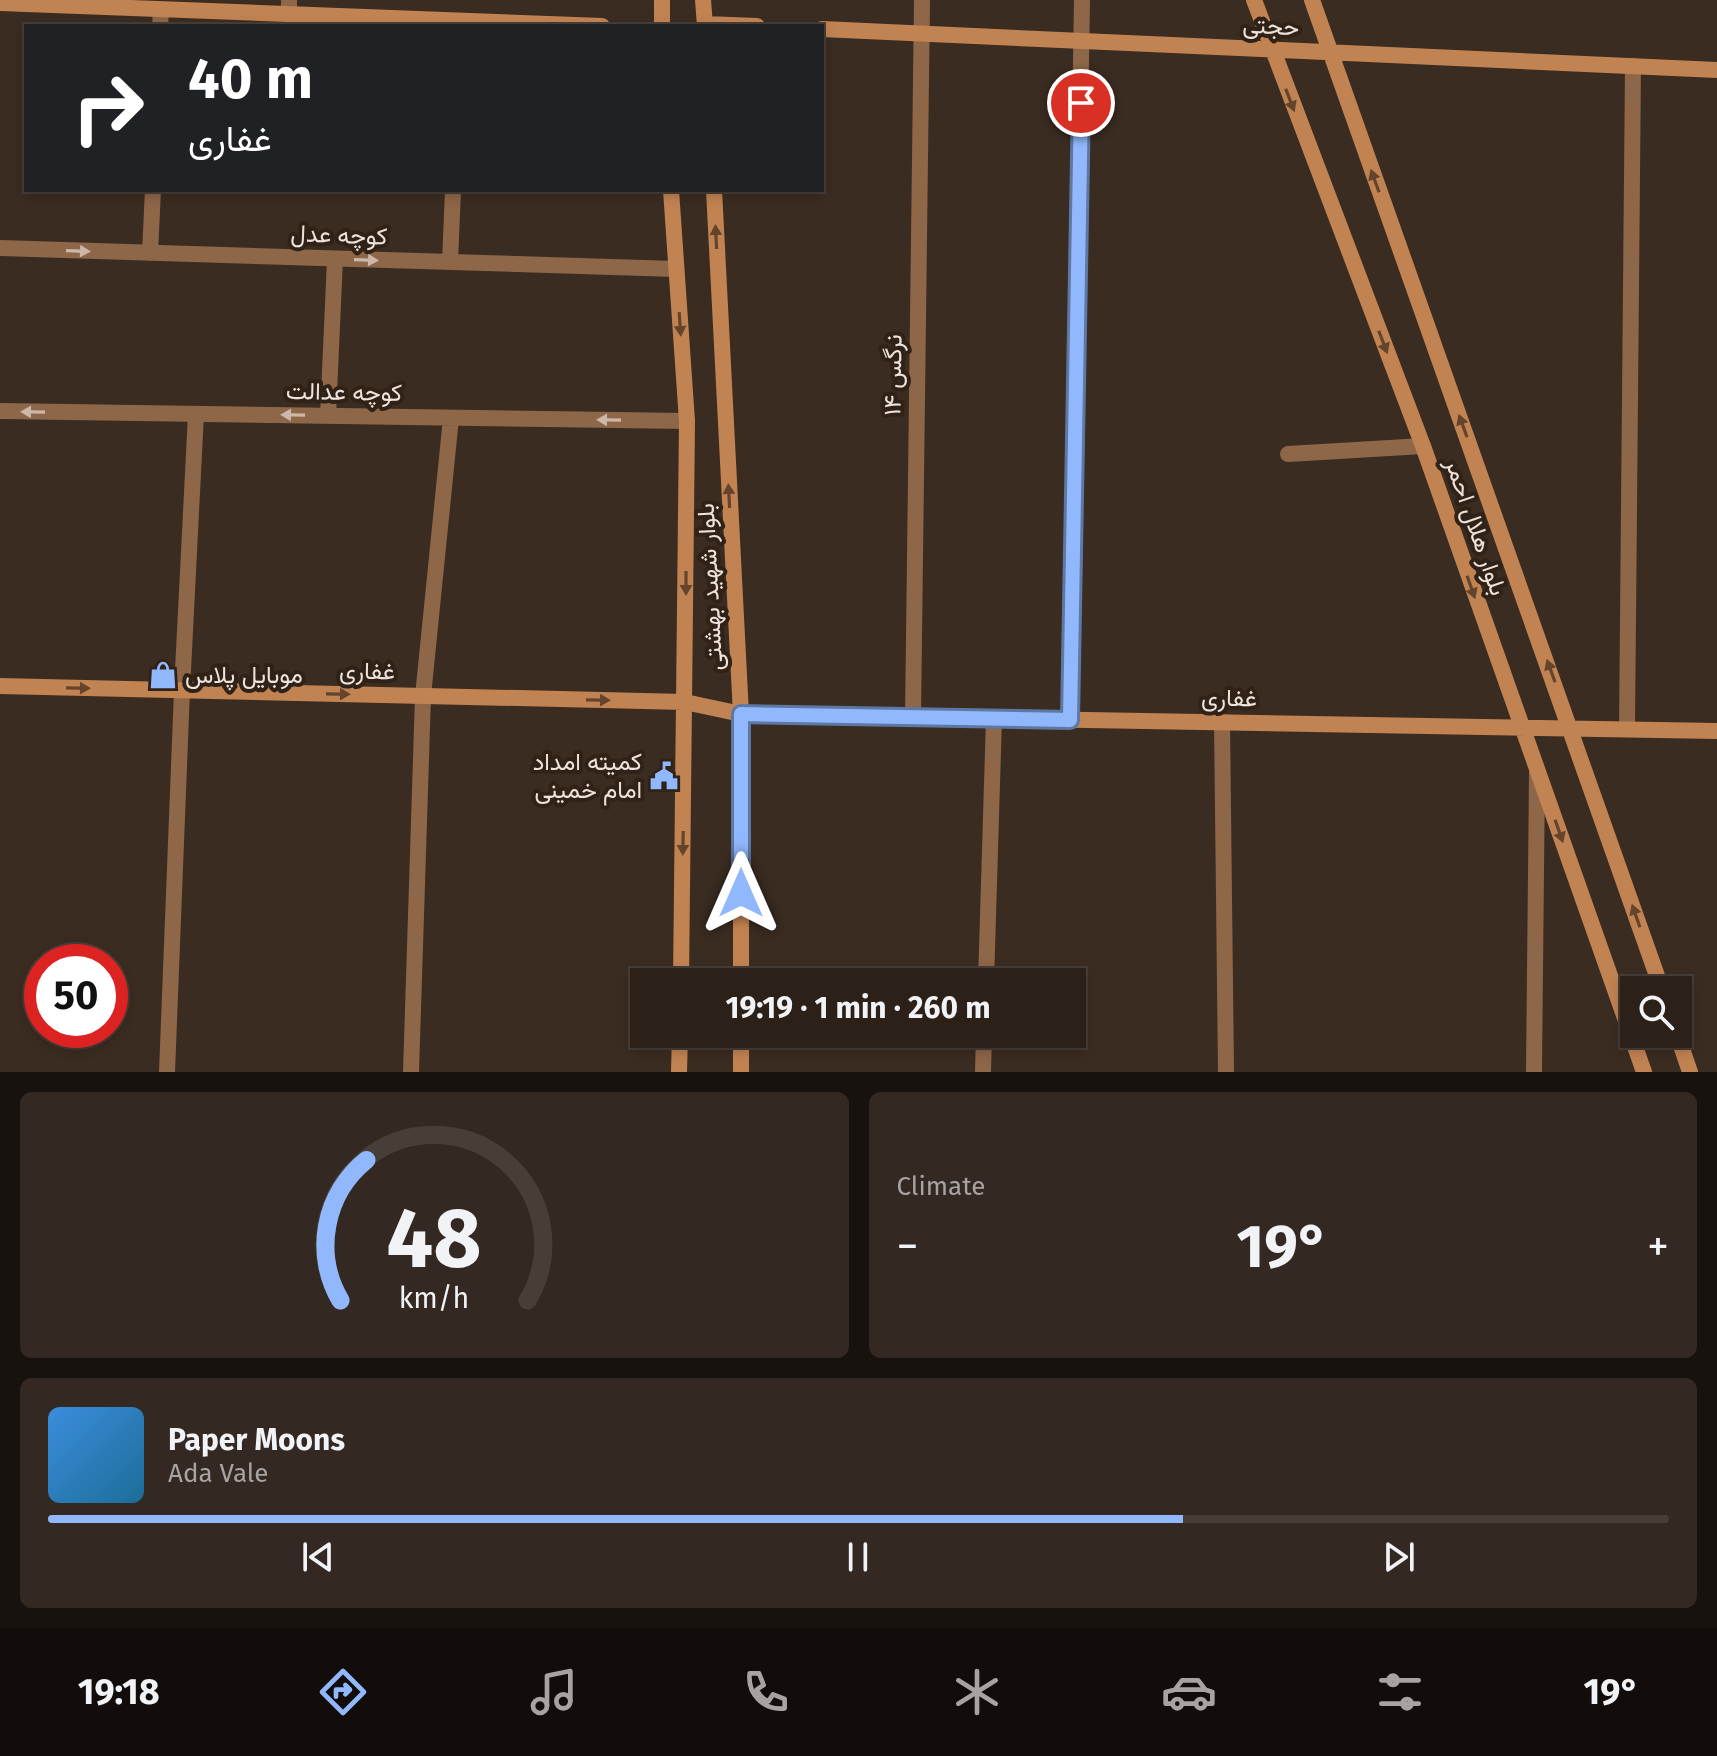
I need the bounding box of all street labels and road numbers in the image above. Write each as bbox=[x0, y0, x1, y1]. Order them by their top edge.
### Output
street label: حجتی bbox=[1242, 11, 1300, 41]
street label: کوچه عدل bbox=[290, 219, 388, 253]
street label: نرگس ۱۴ bbox=[878, 334, 909, 416]
street label: کوچه عدالت bbox=[286, 377, 402, 409]
street label: بلوار هلال احمر bbox=[1438, 454, 1513, 600]
street label: بلوار شهید بهشتی bbox=[692, 502, 729, 671]
street label: غفاری bbox=[339, 657, 395, 686]
street label: غفاری bbox=[1201, 684, 1257, 713]

